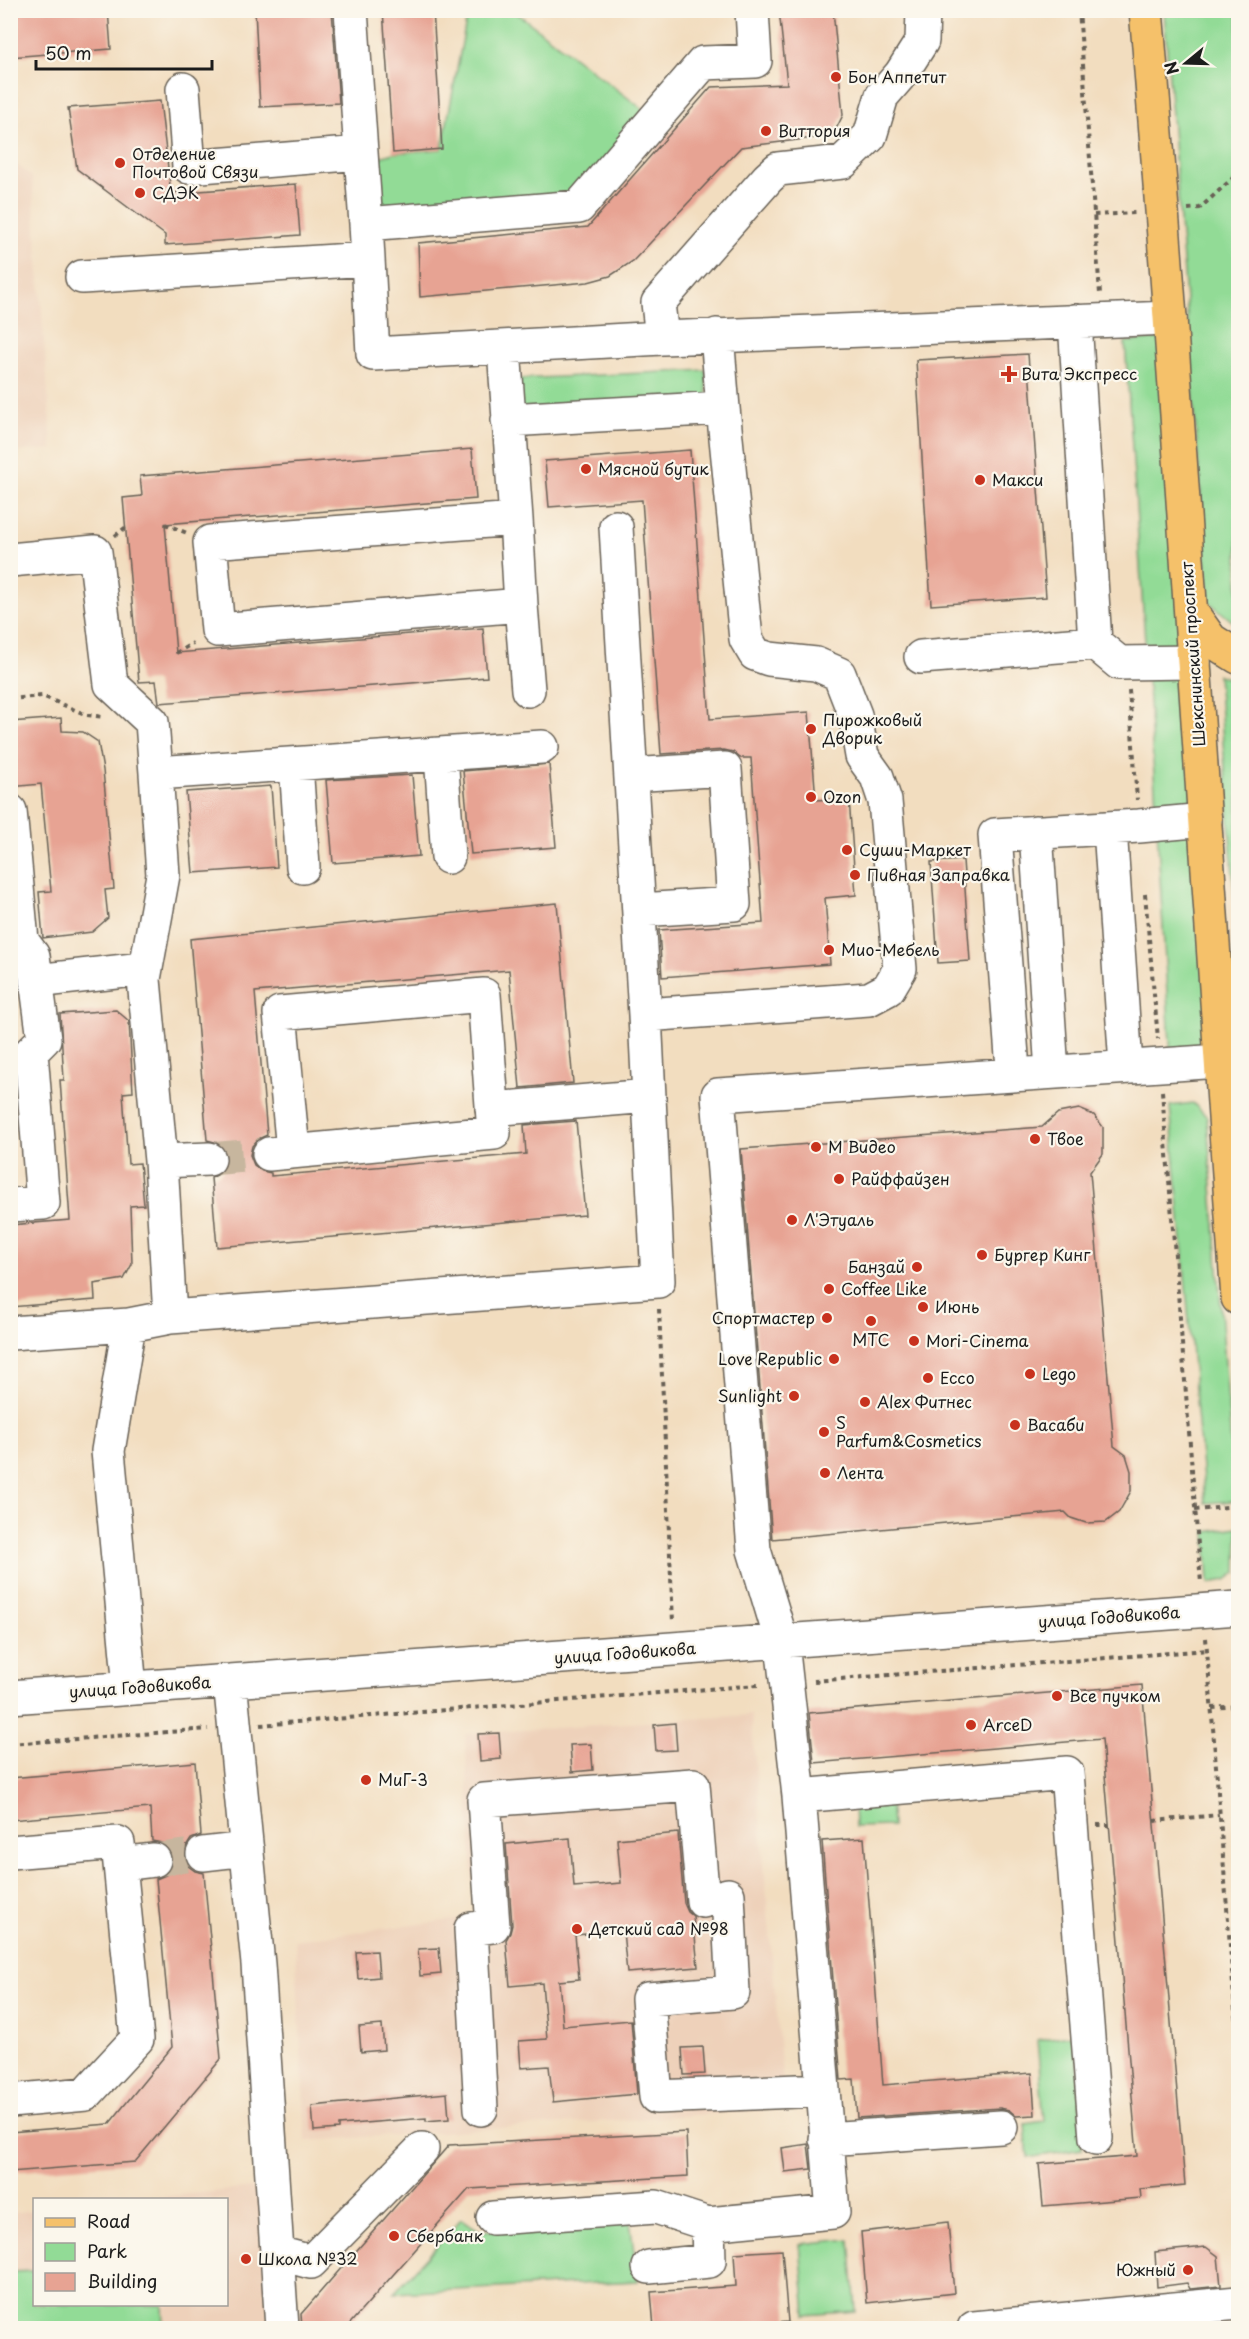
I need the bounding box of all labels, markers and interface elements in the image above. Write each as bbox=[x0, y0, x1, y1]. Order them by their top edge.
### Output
scale bar bbox=[36, 33, 212, 71]
north arrow bbox=[1156, 33, 1216, 93]
text: 50 m bbox=[45, 39, 92, 66]
text: N bbox=[1157, 58, 1184, 78]
place label: Бон Аппетит bbox=[848, 64, 947, 88]
marker: Бон Аппетит bbox=[829, 70, 843, 84]
place label: Виттория bbox=[778, 118, 851, 142]
marker: Виттория bbox=[759, 124, 773, 138]
place label: Отделение Почтовой Связи bbox=[132, 141, 258, 183]
marker: Отделение Почтовой Связи bbox=[113, 156, 127, 170]
place label: СДЭК bbox=[152, 180, 199, 204]
marker: СДЭК bbox=[133, 186, 147, 200]
place label: Вита Экспресс bbox=[1021, 361, 1137, 385]
marker: Вита Экспресс bbox=[1002, 367, 1016, 381]
place label: Мясной бутик bbox=[598, 456, 709, 480]
marker: Мясной бутик bbox=[579, 462, 593, 476]
place label: Макси bbox=[992, 467, 1044, 491]
marker: Макси bbox=[973, 473, 987, 487]
street label: Шекснинский проспект bbox=[1174, 561, 1210, 747]
place label: Пирожковый Дворик bbox=[822, 707, 922, 749]
marker: Пирожковый Дворик bbox=[804, 722, 818, 736]
place label: Ozon bbox=[823, 784, 861, 808]
marker: Ozon bbox=[804, 790, 818, 804]
place label: Суши-Маркет bbox=[859, 837, 971, 861]
marker: Суши-Маркет bbox=[840, 843, 854, 857]
place label: Пивная Заправка bbox=[867, 862, 1010, 886]
marker: Пивная Заправка bbox=[848, 868, 862, 882]
place label: Мио-Мебель bbox=[841, 937, 940, 961]
marker: Мио-Мебель bbox=[822, 943, 836, 957]
place label: Твое bbox=[1047, 1126, 1084, 1150]
marker: Твое bbox=[1028, 1132, 1042, 1146]
place label: М Видео bbox=[828, 1134, 896, 1158]
marker: М Видео bbox=[809, 1140, 823, 1154]
place label: Райффайзен bbox=[851, 1166, 950, 1190]
marker: Райффайзен bbox=[832, 1172, 846, 1186]
place label: Л'Этуаль bbox=[804, 1207, 874, 1231]
marker: Л'Этуаль bbox=[785, 1213, 799, 1227]
place label: Бургер Кинг bbox=[994, 1242, 1091, 1266]
marker: Бургер Кинг bbox=[975, 1248, 989, 1262]
place label: Банзай bbox=[848, 1254, 905, 1278]
marker: Банзай bbox=[910, 1260, 924, 1274]
place label: Coffee Like bbox=[841, 1276, 927, 1300]
marker: Coffee Like bbox=[822, 1282, 836, 1296]
place label: Июнь bbox=[935, 1294, 980, 1318]
marker: Июнь bbox=[916, 1300, 930, 1314]
place label: Спортмастер bbox=[712, 1305, 815, 1329]
marker: Спортмастер bbox=[820, 1311, 834, 1325]
marker: МТС bbox=[864, 1314, 878, 1328]
place label: МТС bbox=[852, 1327, 890, 1351]
place label: Mori-Cinema bbox=[926, 1328, 1029, 1352]
marker: Mori-Cinema bbox=[907, 1334, 921, 1348]
place label: Love Republic bbox=[718, 1346, 822, 1370]
marker: Love Republic bbox=[827, 1352, 841, 1366]
place label: Lego bbox=[1042, 1361, 1076, 1385]
place label: Ecco bbox=[940, 1365, 975, 1389]
marker: Lego bbox=[1023, 1367, 1037, 1381]
marker: Ecco bbox=[921, 1371, 935, 1385]
place label: Sunlight bbox=[718, 1383, 782, 1407]
marker: Sunlight bbox=[787, 1389, 801, 1403]
place label: Alex Фитнес bbox=[877, 1389, 972, 1413]
marker: Alex Фитнес bbox=[858, 1395, 872, 1409]
place label: S Parfum&Cosmetics bbox=[836, 1410, 982, 1452]
place label: Васаби bbox=[1027, 1412, 1085, 1436]
marker: Васаби bbox=[1008, 1418, 1022, 1432]
marker: S Parfum&Cosmetics bbox=[817, 1425, 831, 1439]
place label: Лента bbox=[837, 1460, 884, 1484]
marker: Лента bbox=[818, 1466, 832, 1480]
street label: улица Годовикова bbox=[1037, 1599, 1181, 1633]
street label: улица Годовикова bbox=[553, 1635, 697, 1669]
street label: улица Годовикова bbox=[68, 1669, 212, 1703]
place label: Все пучком bbox=[1069, 1683, 1161, 1707]
marker: Все пучком bbox=[1050, 1689, 1064, 1703]
place label: ArceD bbox=[983, 1712, 1033, 1736]
marker: ArceD bbox=[964, 1718, 978, 1732]
place label: МиГ-3 bbox=[378, 1767, 428, 1791]
marker: МиГ-3 bbox=[359, 1773, 373, 1787]
place label: Детский сад №98 bbox=[588, 1916, 729, 1940]
marker: Детский сад №98 bbox=[570, 1922, 584, 1936]
legend bbox=[33, 2198, 228, 2306]
text: Road bbox=[87, 2207, 131, 2234]
place label: Сбербанк bbox=[406, 2223, 484, 2247]
marker: Сбербанк bbox=[387, 2229, 401, 2243]
text: Park bbox=[87, 2237, 127, 2264]
place label: Школа №32 bbox=[258, 2246, 358, 2270]
marker: Школа №32 bbox=[239, 2252, 253, 2266]
place label: Южный bbox=[1116, 2257, 1176, 2281]
marker: Южный bbox=[1181, 2263, 1195, 2277]
text: Building bbox=[87, 2267, 157, 2294]

